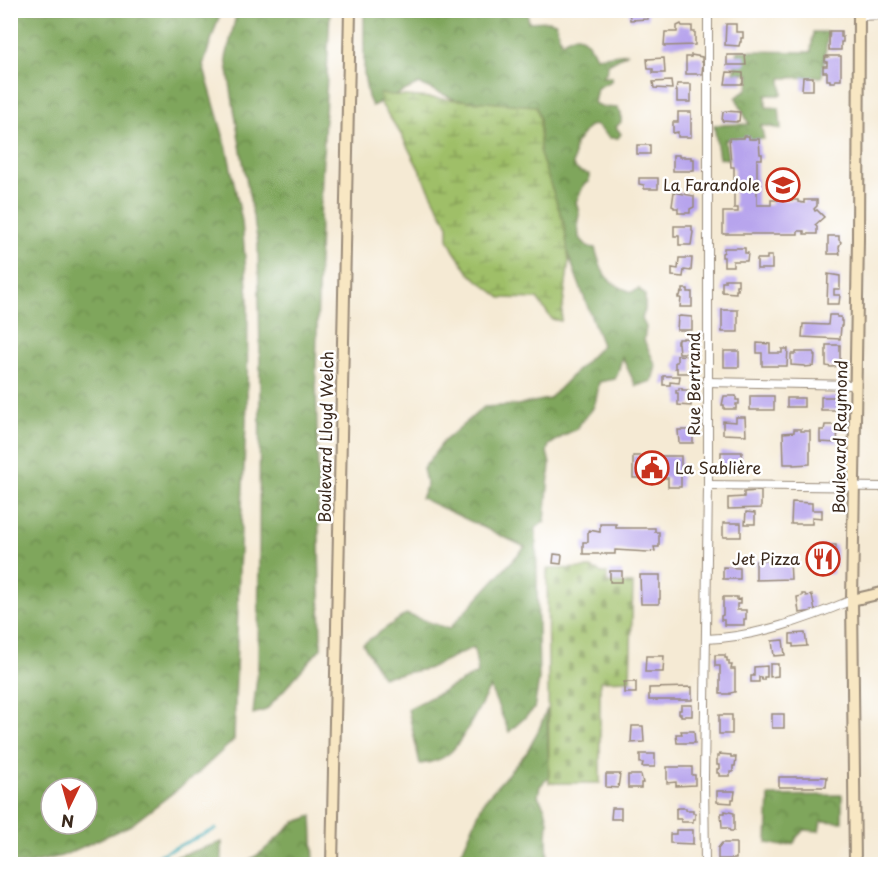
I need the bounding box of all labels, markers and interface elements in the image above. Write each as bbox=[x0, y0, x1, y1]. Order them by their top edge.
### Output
school or university icon: La Farandole bbox=[765, 167, 801, 203]
place label: La Farandole bbox=[663, 172, 760, 196]
street label: Rue Bertrand bbox=[681, 332, 705, 436]
street label: Boulevard Lloyd Welch bbox=[312, 351, 338, 523]
street label: Boulevard Raymond bbox=[826, 360, 852, 514]
public building icon: La Sablière bbox=[634, 450, 670, 486]
place label: La Sablière bbox=[675, 455, 762, 479]
restaurant icon: Jet Pizza bbox=[805, 541, 841, 577]
place label: Jet Pizza bbox=[732, 546, 800, 570]
north arrow bbox=[39, 776, 99, 836]
text: N bbox=[60, 809, 75, 834]

